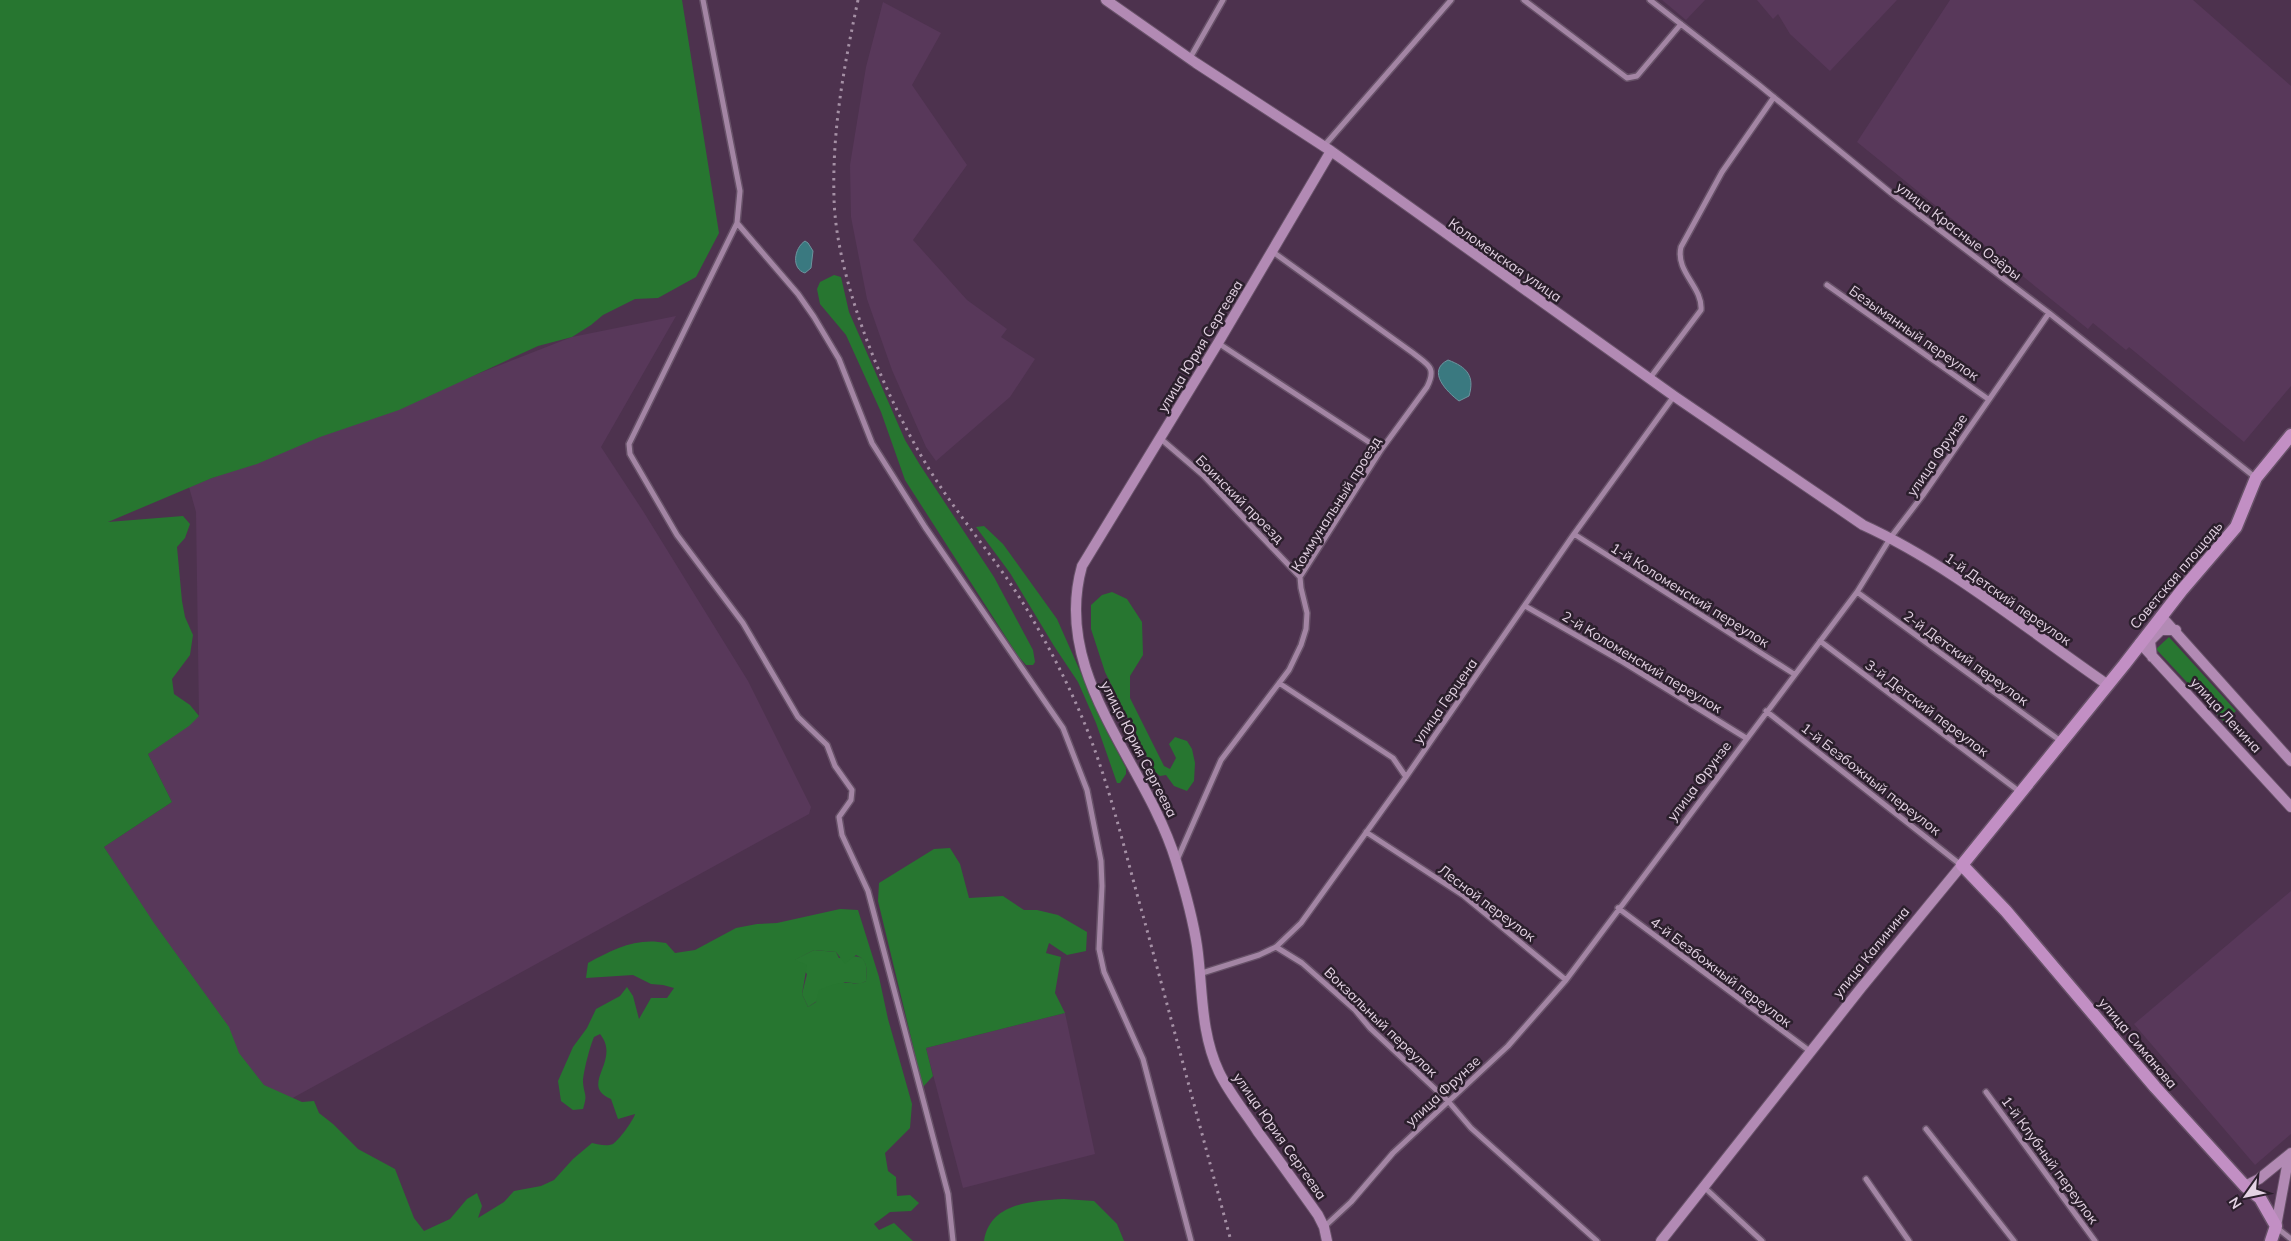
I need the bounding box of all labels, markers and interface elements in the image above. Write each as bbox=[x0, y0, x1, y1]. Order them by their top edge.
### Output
street label: улица Красные Озёры bbox=[1893, 178, 2025, 284]
street label: Коломенская улица bbox=[1445, 214, 1565, 306]
street label: улица Юрия Сергеева bbox=[1153, 277, 1247, 415]
street label: Безымянный переулок bbox=[1846, 281, 1983, 385]
street label: улица Фрунзе bbox=[1903, 410, 1971, 500]
street label: Коммунальный проезд bbox=[1287, 433, 1385, 575]
street label: Боинский проезд bbox=[1192, 451, 1288, 547]
street label: Советская площадь bbox=[2126, 517, 2227, 633]
street label: 1-й Коломенский переулок bbox=[1607, 539, 1773, 652]
street label: 1-й Детский переулок bbox=[1941, 549, 2075, 650]
street label: 2-й Коломенский переулок bbox=[1559, 607, 1726, 717]
street label: 2-й Детский переулок bbox=[1900, 607, 2032, 710]
street label: улица Герцена bbox=[1409, 655, 1481, 747]
street label: 3-й Детский переулок bbox=[1862, 656, 1993, 761]
street label: улица Ленина bbox=[2187, 674, 2265, 756]
street label: улица Юрия Сергеева bbox=[1097, 678, 1181, 820]
street label: 1-й Безбожный переулок bbox=[1798, 719, 1945, 839]
street label: улица Фрунзе bbox=[1663, 737, 1735, 825]
street label: Лесной переулок bbox=[1435, 861, 1540, 946]
street label: улица Калинина bbox=[1829, 903, 1913, 1001]
street label: 4-й Безбожный переулок bbox=[1647, 913, 1796, 1031]
street label: Вокзальный переулок bbox=[1320, 963, 1442, 1081]
street label: улица Симанова bbox=[2095, 994, 2181, 1092]
street label: улица Фрунзе bbox=[1402, 1052, 1484, 1130]
street label: улица Юрия Сергеева bbox=[1229, 1069, 1331, 1203]
street label: 1-й Клубный переулок bbox=[1998, 1093, 2103, 1228]
north arrow bbox=[2221, 1171, 2271, 1221]
text: N bbox=[2225, 1194, 2246, 1212]

